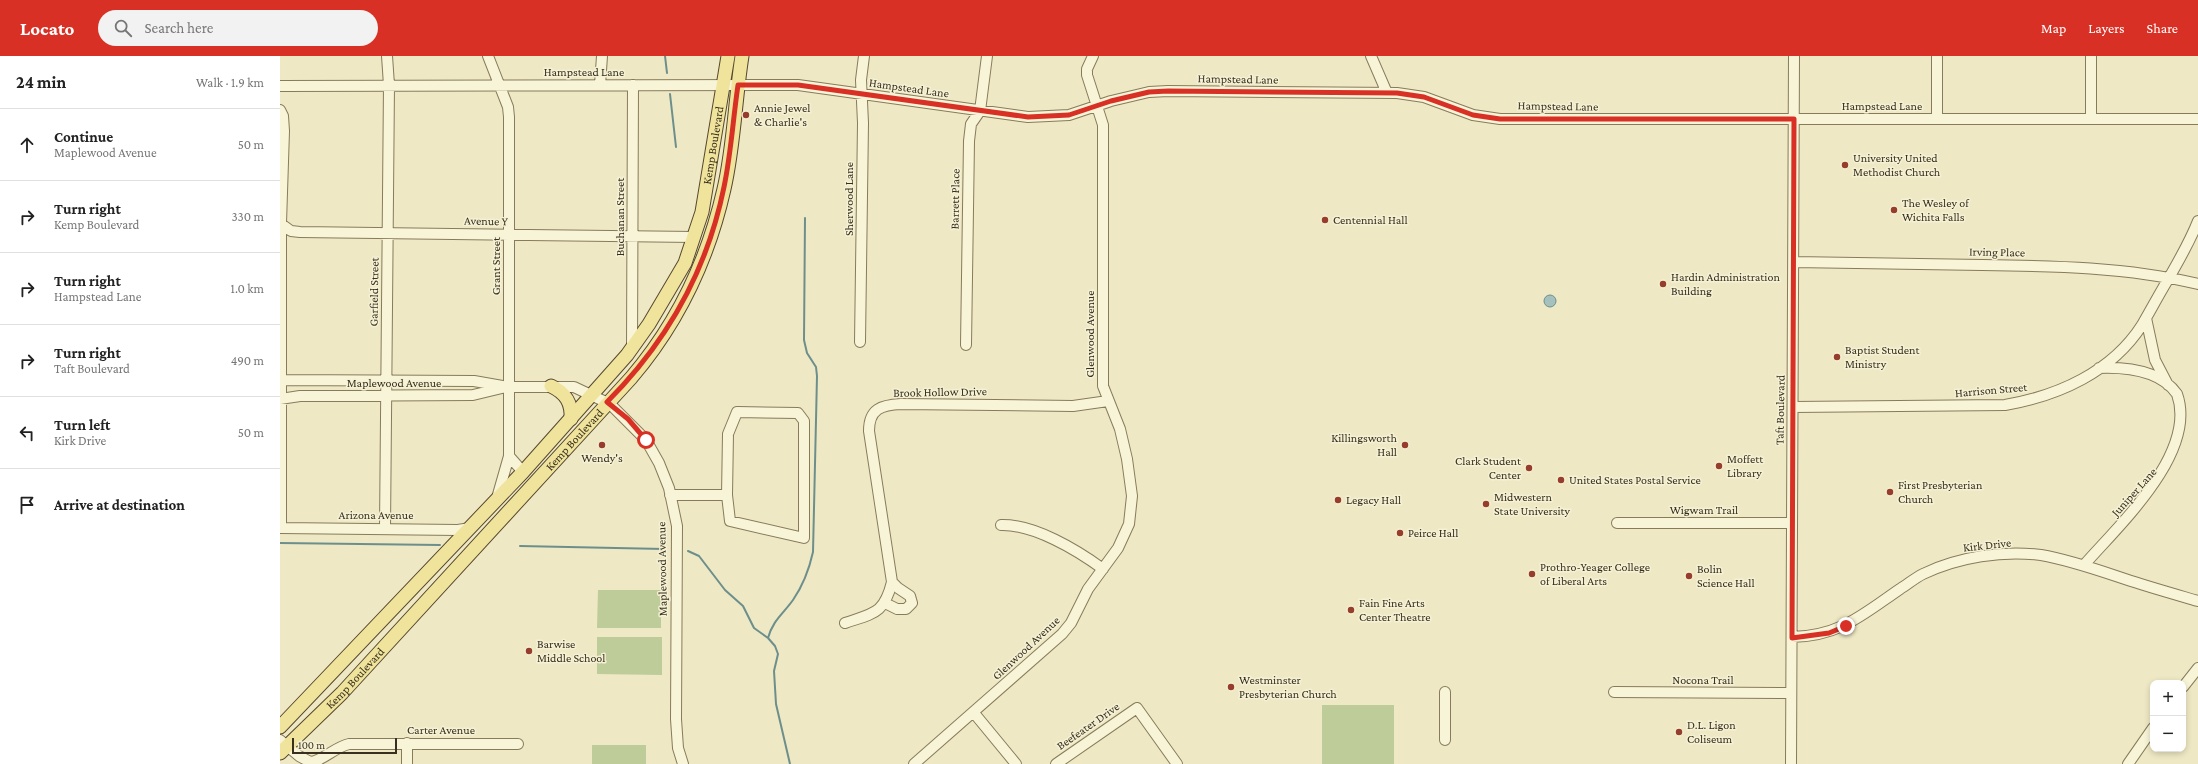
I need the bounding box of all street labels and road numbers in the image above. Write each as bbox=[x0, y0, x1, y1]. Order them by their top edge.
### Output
street label: Hampstead Lane bbox=[544, 65, 624, 79]
street label: Hampstead Lane bbox=[1198, 71, 1278, 87]
street label: Hampstead Lane bbox=[868, 75, 950, 101]
street label: Hampstead Lane bbox=[1518, 98, 1598, 114]
street label: Hampstead Lane bbox=[1842, 99, 1922, 113]
street label: Kemp Boulevard bbox=[700, 105, 727, 185]
street label: Sherwood Lane bbox=[842, 162, 856, 236]
street label: Barrett Place bbox=[947, 168, 963, 230]
street label: Buchanan Street bbox=[613, 177, 627, 256]
street label: Avenue Y bbox=[464, 214, 509, 228]
street label: Grant Street bbox=[489, 236, 503, 295]
street label: Irving Place bbox=[1969, 245, 2025, 259]
street label: Garfield Street bbox=[366, 256, 382, 327]
street label: Glenwood Avenue bbox=[1083, 291, 1097, 377]
street label: Taft Boulevard bbox=[1772, 374, 1788, 445]
street label: Maplewood Avenue bbox=[347, 376, 441, 390]
street label: Harrison Street bbox=[1954, 380, 2029, 400]
street label: Brook Hollow Drive bbox=[893, 384, 987, 400]
street label: Kemp Boulevard bbox=[543, 405, 607, 474]
street label: Juniper Lane bbox=[2108, 465, 2160, 520]
street label: Wigwam Trail bbox=[1670, 503, 1738, 517]
street label: Arizona Avenue bbox=[339, 508, 413, 522]
street label: Maplewood Avenue bbox=[654, 522, 670, 616]
street label: Kirk Drive bbox=[1962, 536, 2012, 554]
street label: Glenwood Avenue bbox=[989, 613, 1063, 683]
street label: Kemp Boulevard bbox=[323, 644, 388, 712]
street label: Nocona Trail bbox=[1672, 673, 1734, 687]
street label: Beefeater Drive bbox=[1054, 699, 1122, 753]
street label: Carter Avenue bbox=[407, 723, 475, 737]

